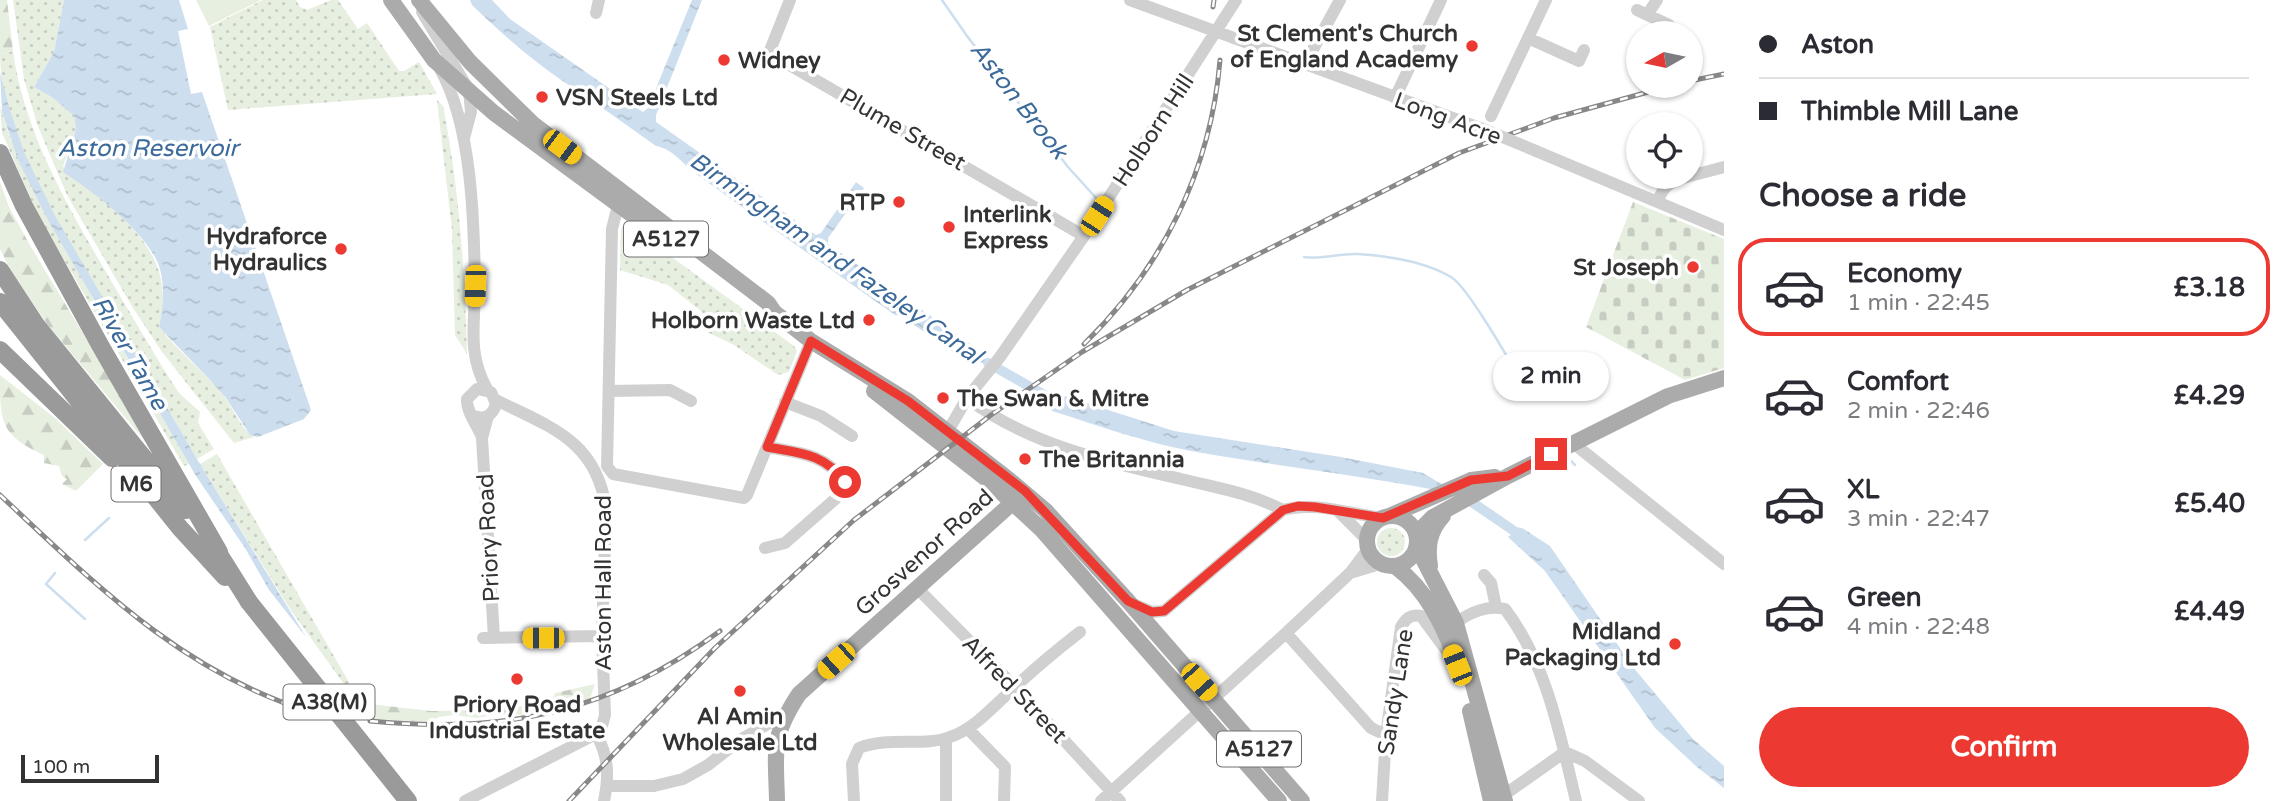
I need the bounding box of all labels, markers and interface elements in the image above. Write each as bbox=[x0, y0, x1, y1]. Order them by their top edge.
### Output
place label: St Clement's Church of England Academy bbox=[1230, 20, 1459, 74]
north arrow bbox=[1626, 21, 1703, 98]
map controls bbox=[1626, 21, 1703, 189]
text: Aston bbox=[1801, 29, 1874, 60]
water label: Aston Brook bbox=[964, 36, 1075, 166]
marker: St Clement's Church of England Academy bbox=[1464, 38, 1480, 54]
place label: Widney bbox=[738, 47, 821, 75]
marker: Widney bbox=[716, 52, 732, 68]
street label: Holborn Hill bbox=[1107, 69, 1201, 192]
street label: Plume Street bbox=[834, 83, 971, 177]
place label: VSN Steels Ltd bbox=[556, 84, 718, 112]
street label: Long Acre bbox=[1390, 87, 1505, 151]
marker: VSN Steels Ltd bbox=[534, 89, 550, 105]
text: Thimble Mill Lane bbox=[1801, 96, 2018, 127]
button: locate bbox=[1626, 112, 1703, 189]
car bbox=[539, 126, 586, 168]
water label: Aston Reservoir bbox=[57, 134, 241, 163]
water label: Birmingham and Fazeley Canal bbox=[684, 146, 990, 372]
text: Choose a ride bbox=[1759, 177, 1966, 215]
place label: RTP bbox=[839, 189, 886, 217]
car bbox=[1077, 193, 1118, 239]
marker: RTP bbox=[891, 194, 907, 210]
place label: Interlink Express bbox=[963, 201, 1052, 255]
marker: Interlink Express bbox=[941, 219, 957, 235]
road number: A5127 bbox=[624, 222, 708, 256]
place label: Hydraforce Hydraulics bbox=[206, 223, 327, 277]
marker: Hydraforce Hydraulics bbox=[333, 241, 349, 257]
place label: St Joseph bbox=[1573, 254, 1679, 282]
icon: car bbox=[1763, 256, 1826, 319]
text: Economy bbox=[1847, 258, 1962, 289]
marker: St Joseph bbox=[1685, 259, 1701, 275]
car bbox=[464, 265, 487, 307]
text: £3.18 bbox=[2174, 272, 2245, 303]
text: 1 min · 22:45 bbox=[1847, 289, 1990, 317]
water label: River Tame bbox=[85, 291, 174, 416]
place label: Holborn Waste Ltd bbox=[651, 307, 855, 335]
marker: Holborn Waste Ltd bbox=[861, 312, 877, 328]
callout: 2 min bbox=[1493, 352, 1609, 402]
text: 2 min bbox=[1520, 362, 1582, 390]
icon: car bbox=[1763, 364, 1826, 427]
text: Comfort bbox=[1847, 366, 1949, 397]
text: £4.29 bbox=[2174, 380, 2245, 411]
place label: The Swan & Mitre bbox=[956, 385, 1149, 413]
marker: The Swan & Mitre bbox=[935, 390, 951, 406]
text: 2 min · 22:46 bbox=[1847, 397, 1990, 425]
route end bbox=[1535, 438, 1567, 470]
place label: The Britannia bbox=[1038, 446, 1185, 474]
marker: The Britannia bbox=[1017, 451, 1033, 467]
road number: M6 bbox=[111, 466, 160, 502]
route start bbox=[829, 466, 861, 498]
icon: car bbox=[1763, 472, 1826, 535]
street label: Priory Road bbox=[472, 473, 506, 603]
text: XL bbox=[1847, 474, 1879, 505]
street label: Grosvenor Road bbox=[850, 483, 1000, 622]
text: £5.40 bbox=[2174, 488, 2245, 519]
street label: Aston Hall Road bbox=[590, 495, 618, 671]
text: 3 min · 22:47 bbox=[1847, 505, 1990, 533]
icon: car bbox=[1763, 580, 1826, 643]
text: Green bbox=[1847, 582, 1922, 613]
text: £4.49 bbox=[2174, 596, 2245, 627]
text: 4 min · 22:48 bbox=[1847, 613, 1990, 641]
place label: Midland Packaging Ltd bbox=[1505, 618, 1661, 672]
street label: Sandy Lane bbox=[1372, 627, 1420, 757]
car bbox=[523, 628, 565, 649]
street label: Alfred Street bbox=[956, 630, 1073, 750]
marker: Midland Packaging Ltd bbox=[1667, 636, 1683, 652]
car bbox=[814, 639, 859, 683]
car bbox=[1440, 642, 1475, 688]
car bbox=[1178, 659, 1221, 705]
marker: Priory Road Industrial Estate bbox=[509, 671, 525, 687]
marker: Al Amin Wholesale Ltd bbox=[732, 683, 748, 699]
road number: A38(M) bbox=[284, 684, 374, 720]
place label: Priory Road Industrial Estate bbox=[429, 691, 605, 745]
place label: Al Amin Wholesale Ltd bbox=[662, 703, 818, 757]
button: Confirm bbox=[1759, 707, 2249, 787]
road number: A5127 bbox=[1217, 732, 1301, 766]
scale bar bbox=[21, 752, 159, 784]
text: 100 m bbox=[32, 756, 90, 778]

